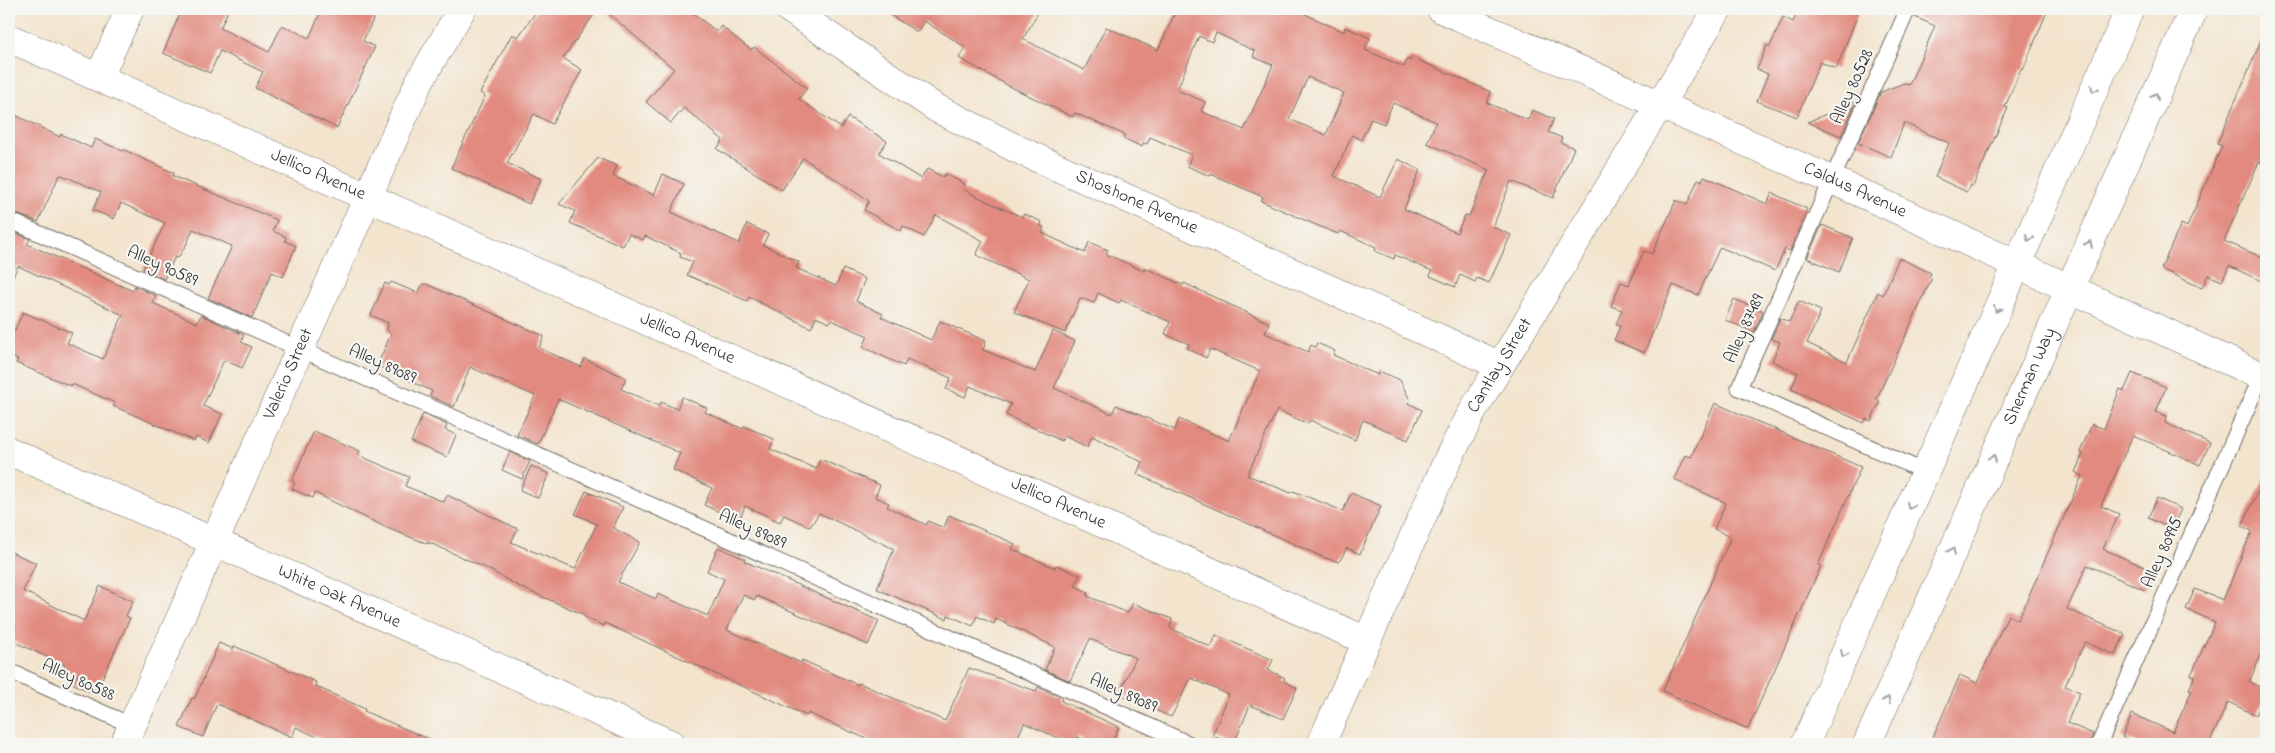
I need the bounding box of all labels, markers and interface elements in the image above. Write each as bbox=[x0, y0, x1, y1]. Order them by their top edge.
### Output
street label: Alley 80528 bbox=[1825, 45, 1881, 129]
one-way arrow bbox=[2090, 84, 2101, 93]
one-way arrow bbox=[2149, 92, 2160, 101]
street label: Jellico Avenue bbox=[266, 143, 371, 208]
street label: Caldus Avenue bbox=[1799, 156, 1912, 226]
street label: Shoshone Avenue bbox=[1071, 164, 1203, 242]
one-way arrow bbox=[2024, 233, 2035, 242]
street label: Alley 90589 bbox=[122, 240, 202, 294]
one-way arrow bbox=[2083, 240, 2094, 249]
street label: Alley 87489 bbox=[1718, 290, 1772, 368]
one-way arrow bbox=[1993, 304, 2004, 313]
street label: Jellico Avenue bbox=[635, 307, 740, 372]
street label: Cantlay Street bbox=[1461, 313, 1539, 418]
street label: Valerio Street bbox=[257, 324, 321, 425]
street label: Sherman Way bbox=[1997, 324, 2064, 430]
street label: Alley 89089 bbox=[344, 339, 421, 392]
one-way arrow bbox=[1987, 454, 1998, 463]
street label: Jellico Avenue bbox=[1006, 471, 1111, 537]
one-way arrow bbox=[1906, 501, 1917, 510]
street label: Alley 89089 bbox=[714, 504, 791, 557]
street label: Alley 80995 bbox=[2136, 513, 2190, 593]
one-way arrow bbox=[1946, 547, 1957, 556]
street label: White Oak Avenue bbox=[273, 558, 406, 636]
one-way arrow bbox=[1840, 649, 1851, 658]
street label: Alley 80588 bbox=[37, 653, 119, 709]
street label: Alley 89089 bbox=[1085, 668, 1162, 721]
one-way arrow bbox=[1880, 696, 1891, 705]

